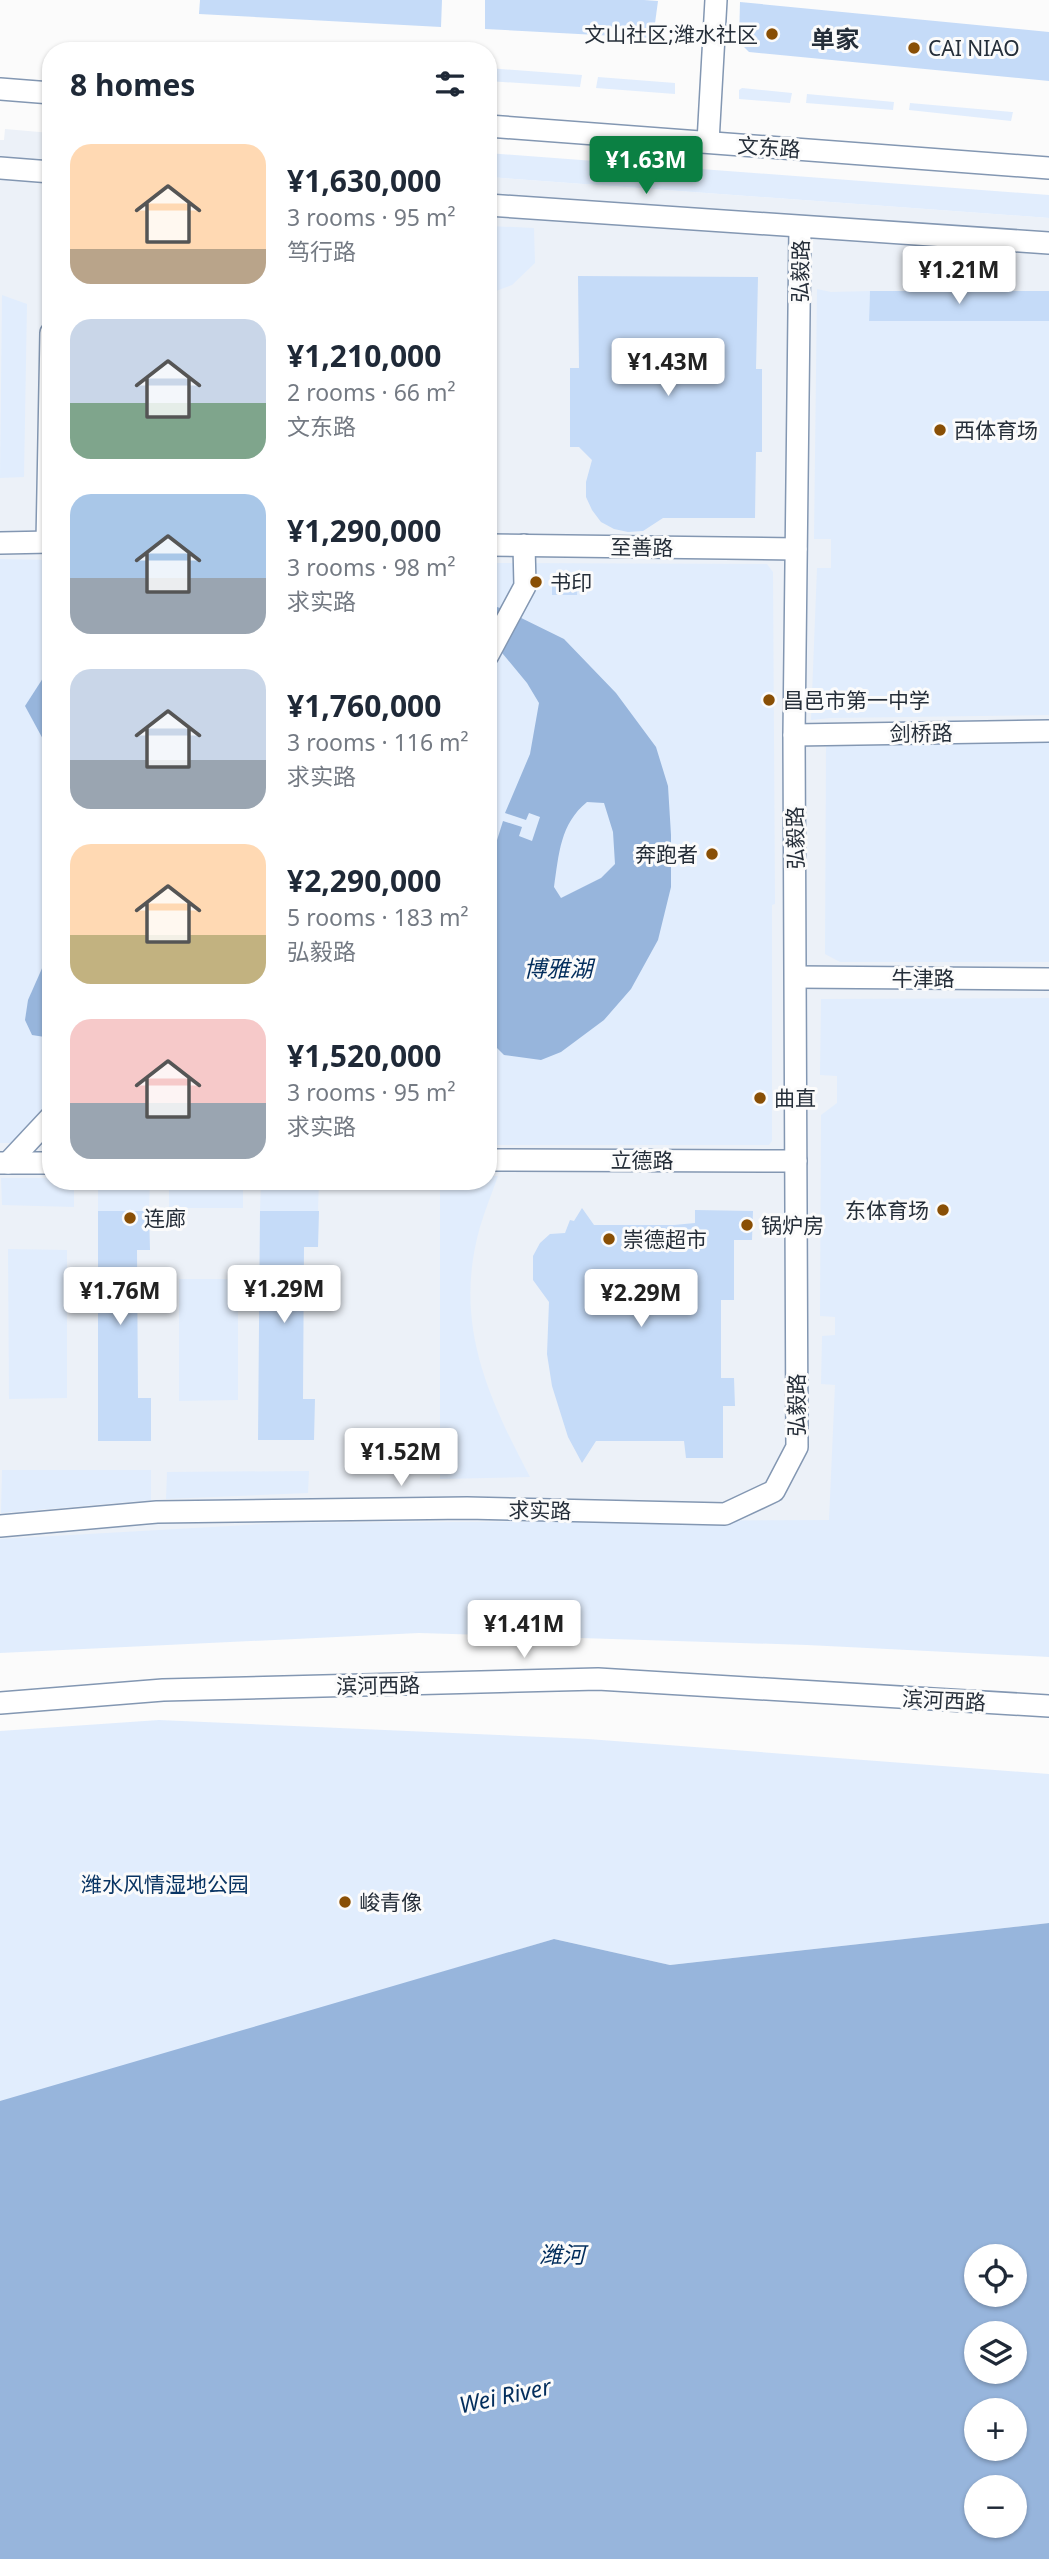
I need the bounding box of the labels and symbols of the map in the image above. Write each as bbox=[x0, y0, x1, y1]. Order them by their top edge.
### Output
place label: 文山社区;潍水社区 bbox=[584, 20, 758, 48]
district label: 单家 bbox=[811, 22, 859, 55]
marker: 文山社区;潍水社区 bbox=[764, 26, 780, 42]
place label: CAI NIAO bbox=[928, 34, 1020, 62]
marker: CAI NIAO bbox=[906, 40, 922, 56]
street label: 文东路 bbox=[737, 131, 801, 163]
pin: ¥1.63M bbox=[589, 136, 703, 196]
street label: 弘毅路 bbox=[785, 239, 815, 303]
pin: ¥1.21M bbox=[902, 246, 1016, 306]
pin: ¥1.43M bbox=[611, 338, 725, 398]
place label: 西体育场 bbox=[954, 416, 1038, 444]
marker: 西体育场 bbox=[932, 422, 948, 438]
street label: 至善路 bbox=[610, 532, 674, 562]
place label: 书印 bbox=[550, 568, 592, 596]
marker: 书印 bbox=[528, 574, 544, 590]
place label: 昌邑市第一中学 bbox=[783, 686, 930, 714]
marker: 昌邑市第一中学 bbox=[761, 692, 777, 708]
street label: 剑桥路 bbox=[889, 718, 953, 748]
street label: 弘毅路 bbox=[780, 806, 810, 870]
place label: 奔跑者 bbox=[635, 840, 698, 868]
marker: 奔跑者 bbox=[704, 846, 720, 862]
water label: 博雅湖 bbox=[524, 952, 596, 984]
street label: 牛津路 bbox=[892, 964, 955, 992]
place label: 曲直 bbox=[774, 1084, 816, 1112]
marker: 曲直 bbox=[752, 1090, 768, 1106]
street label: 立德路 bbox=[611, 1146, 674, 1174]
place label: 东体育场 bbox=[845, 1196, 929, 1224]
marker: 东体育场 bbox=[935, 1202, 951, 1218]
place label: 连廊 bbox=[144, 1204, 186, 1232]
marker: 连廊 bbox=[122, 1210, 138, 1226]
place label: 锅炉房 bbox=[761, 1211, 824, 1239]
marker: 锅炉房 bbox=[739, 1217, 755, 1233]
place label: 崇德超市 bbox=[623, 1225, 707, 1253]
marker: 崇德超市 bbox=[601, 1231, 617, 1247]
pin: ¥1.29M bbox=[227, 1266, 341, 1325]
pin: ¥1.76M bbox=[63, 1268, 177, 1327]
pin: ¥2.29M bbox=[584, 1270, 698, 1329]
street label: 弘毅路 bbox=[782, 1374, 810, 1437]
pin: ¥1.52M bbox=[344, 1428, 458, 1488]
street label: 求实路 bbox=[508, 1495, 572, 1525]
pin: ¥1.41M bbox=[467, 1600, 581, 1660]
street label: 滨河西路 bbox=[336, 1670, 420, 1700]
street label: 滨河西路 bbox=[901, 1684, 987, 1716]
park label: 潍水风情湿地公园 bbox=[81, 1870, 249, 1898]
place label: 峻青像 bbox=[359, 1888, 422, 1916]
marker: 峻青像 bbox=[337, 1894, 353, 1910]
water label: 潍河 bbox=[539, 2238, 589, 2270]
water label: Wei River bbox=[456, 2369, 555, 2420]

